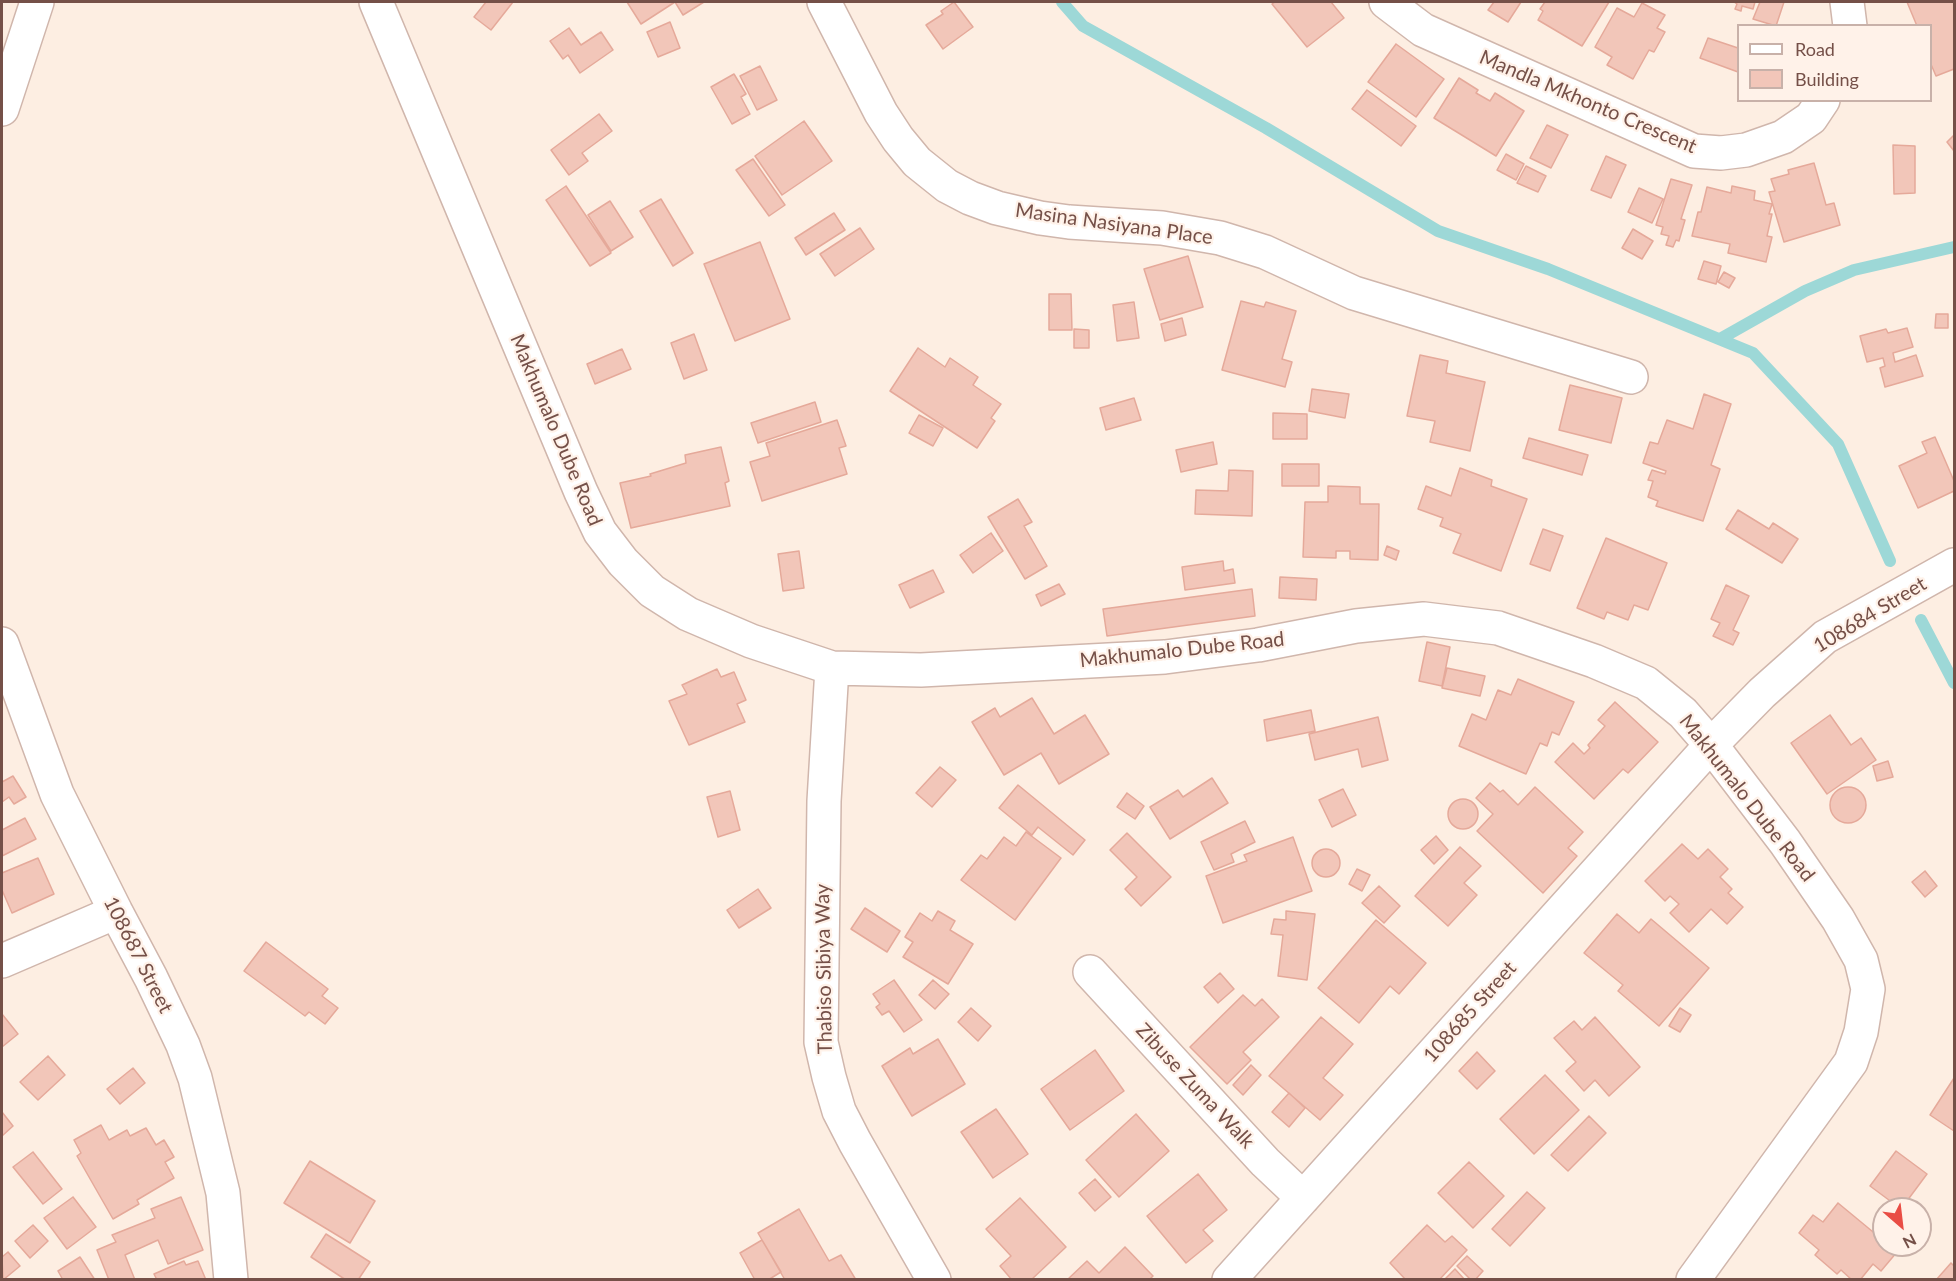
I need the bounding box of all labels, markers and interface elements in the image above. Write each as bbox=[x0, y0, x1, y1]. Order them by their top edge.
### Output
legend bbox=[1737, 24, 1932, 102]
text: Road bbox=[1795, 38, 1835, 60]
street label: Mandla Mkhonto Crescent bbox=[1476, 45, 1700, 159]
text: Building bbox=[1795, 68, 1859, 90]
street label: Masina Nasiyana Place bbox=[1014, 198, 1214, 250]
street label: Makhumalo Dube Road bbox=[505, 331, 607, 529]
street label: 108684 Street bbox=[1809, 572, 1931, 658]
street label: Makhumalo Dube Road bbox=[1078, 627, 1286, 673]
street label: Makhumalo Dube Road bbox=[1674, 710, 1820, 886]
street label: Thabiso Sibiya Way bbox=[811, 884, 837, 1054]
street label: 108687 Street bbox=[98, 893, 178, 1017]
street label: 108685 Street bbox=[1418, 957, 1522, 1067]
street label: Zibuse Zuma Walk bbox=[1131, 1019, 1259, 1153]
north arrow bbox=[1872, 1197, 1932, 1257]
text: N bbox=[1900, 1230, 1920, 1253]

